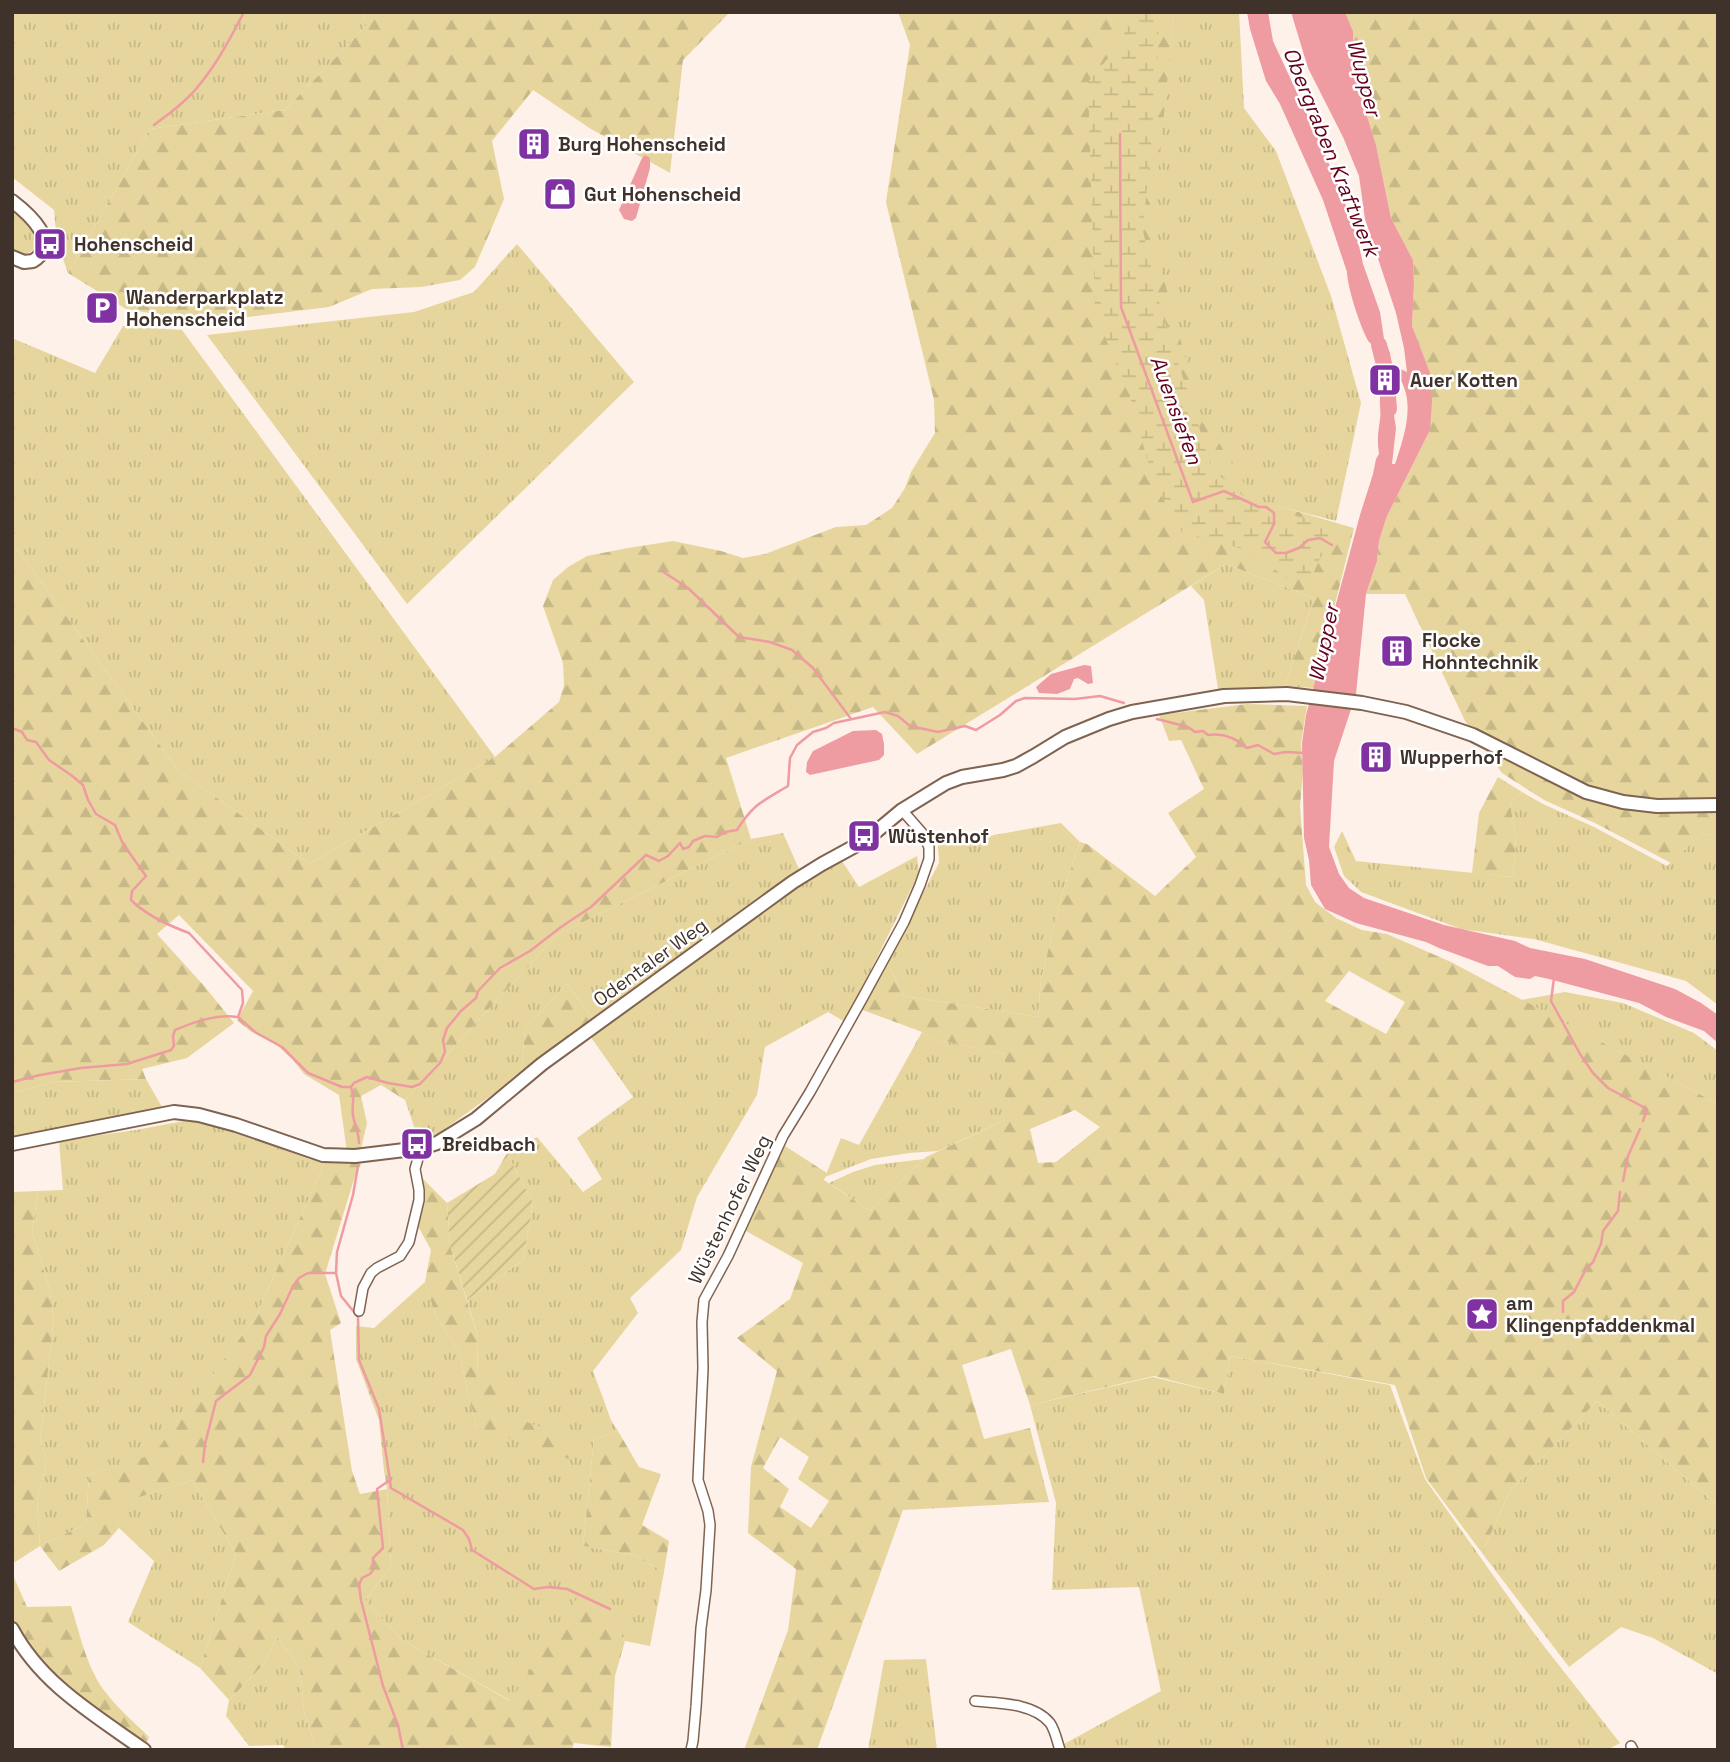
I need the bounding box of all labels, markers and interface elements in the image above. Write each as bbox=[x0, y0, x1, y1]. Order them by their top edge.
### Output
water label: Wupper bbox=[1341, 36, 1388, 121]
water label: Obergraben Kraftwerk bbox=[1277, 43, 1387, 263]
building icon: Burg Hohenscheid bbox=[515, 125, 553, 163]
place label: Burg Hohenscheid bbox=[558, 132, 726, 157]
shop icon: Gut Hohenscheid bbox=[541, 175, 579, 213]
place label: Gut Hohenscheid bbox=[584, 182, 741, 207]
bus stop icon: Hohenscheid bbox=[31, 225, 69, 263]
place label: Hohenscheid bbox=[74, 232, 193, 257]
place label: Wanderparkplatz Hohenscheid bbox=[126, 285, 284, 332]
parking icon: Wanderparkplatz Hohenscheid bbox=[83, 289, 121, 327]
water label: Auensiefen bbox=[1144, 352, 1209, 469]
building icon: Auer Kotten bbox=[1366, 361, 1404, 399]
place label: Auer Kotten bbox=[1410, 368, 1518, 393]
water label: Wupper bbox=[1302, 600, 1345, 684]
place label: Flocke Hohntechnik bbox=[1422, 628, 1539, 675]
building icon: Flocke Hohntechnik bbox=[1378, 632, 1416, 670]
building icon: Wupperhof bbox=[1357, 738, 1395, 776]
place label: Wupperhof bbox=[1400, 745, 1503, 770]
bus stop icon: Wüstenhof bbox=[845, 817, 883, 855]
place label: Wüstenhof bbox=[888, 824, 989, 849]
street label: Odentaler Weg bbox=[588, 913, 712, 1012]
bus stop icon: Breidbach bbox=[398, 1125, 436, 1163]
street label: Wüstenhofer Weg bbox=[682, 1130, 776, 1288]
place label: Breidbach bbox=[442, 1132, 536, 1157]
place label: am Klingenpfaddenkmal bbox=[1506, 1291, 1695, 1338]
place icon: am Klingenpfaddenkmal bbox=[1463, 1295, 1501, 1333]

